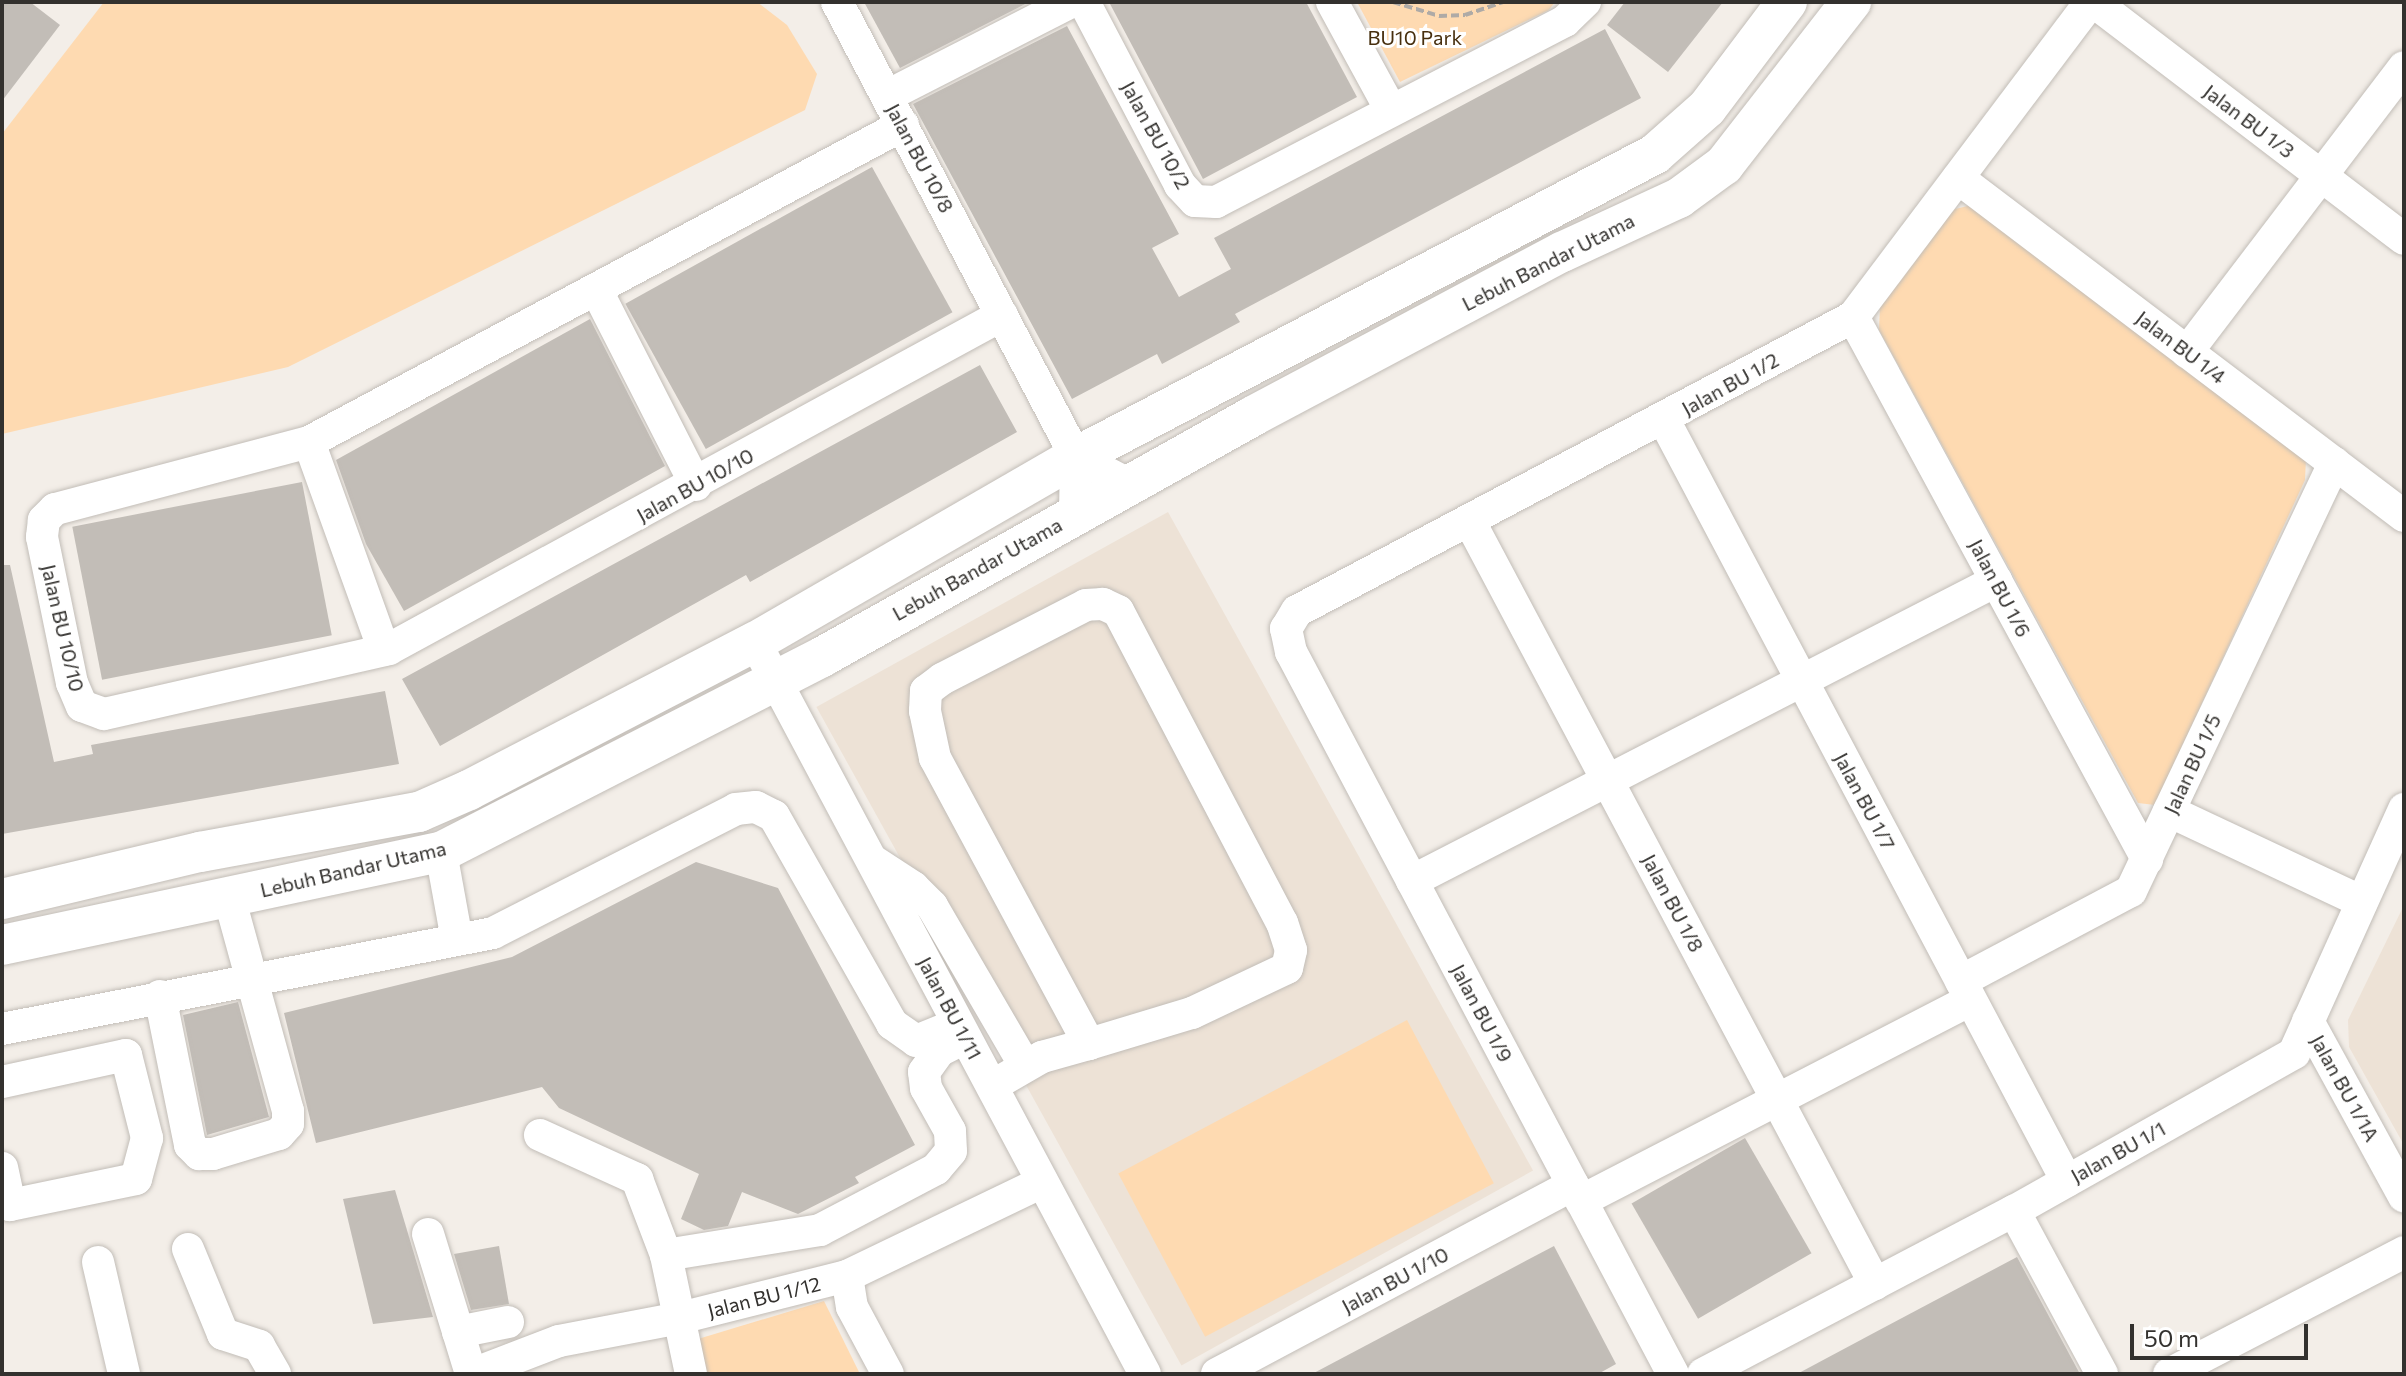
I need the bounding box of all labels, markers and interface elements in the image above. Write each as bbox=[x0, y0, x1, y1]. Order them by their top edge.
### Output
park label: BU10 Park bbox=[1368, 25, 1462, 49]
street label: Jalan BU 10/2 bbox=[1117, 77, 1195, 193]
street label: Jalan BU 1/3 bbox=[2199, 79, 2299, 163]
street label: Jalan BU 10/8 bbox=[881, 99, 959, 217]
street label: Lebuh Bandar Utama bbox=[1458, 208, 1638, 316]
street label: Jalan BU 1/4 bbox=[2131, 305, 2231, 389]
street label: Jalan BU 1/2 bbox=[1677, 348, 1783, 420]
street label: Jalan BU 10/10 bbox=[632, 443, 758, 527]
street label: Lebuh Bandar Utama bbox=[888, 512, 1066, 626]
street label: Jalan BU 1/6 bbox=[1964, 535, 2036, 641]
street label: Jalan BU 10/10 bbox=[37, 562, 89, 694]
street label: Jalan BU 1/5 bbox=[2158, 710, 2226, 818]
street label: Jalan BU 1/7 bbox=[1829, 748, 1901, 854]
street label: Lebuh Bandar Utama bbox=[258, 836, 448, 902]
street label: Jalan BU 1/8 bbox=[1637, 850, 1709, 956]
street label: Jalan BU 1/11 bbox=[913, 952, 987, 1064]
street label: Jalan BU 1/9 bbox=[1446, 960, 1518, 1066]
street label: Jalan BU 1/1A bbox=[2306, 1030, 2384, 1146]
street label: Jalan BU 1/1 bbox=[2067, 1116, 2169, 1188]
street label: Jalan BU 1/10 bbox=[1337, 1242, 1453, 1318]
street label: Jalan BU 1/12 bbox=[705, 1271, 823, 1323]
scale bar bbox=[2134, 1308, 2312, 1358]
text: 50 m bbox=[2144, 1323, 2199, 1352]

